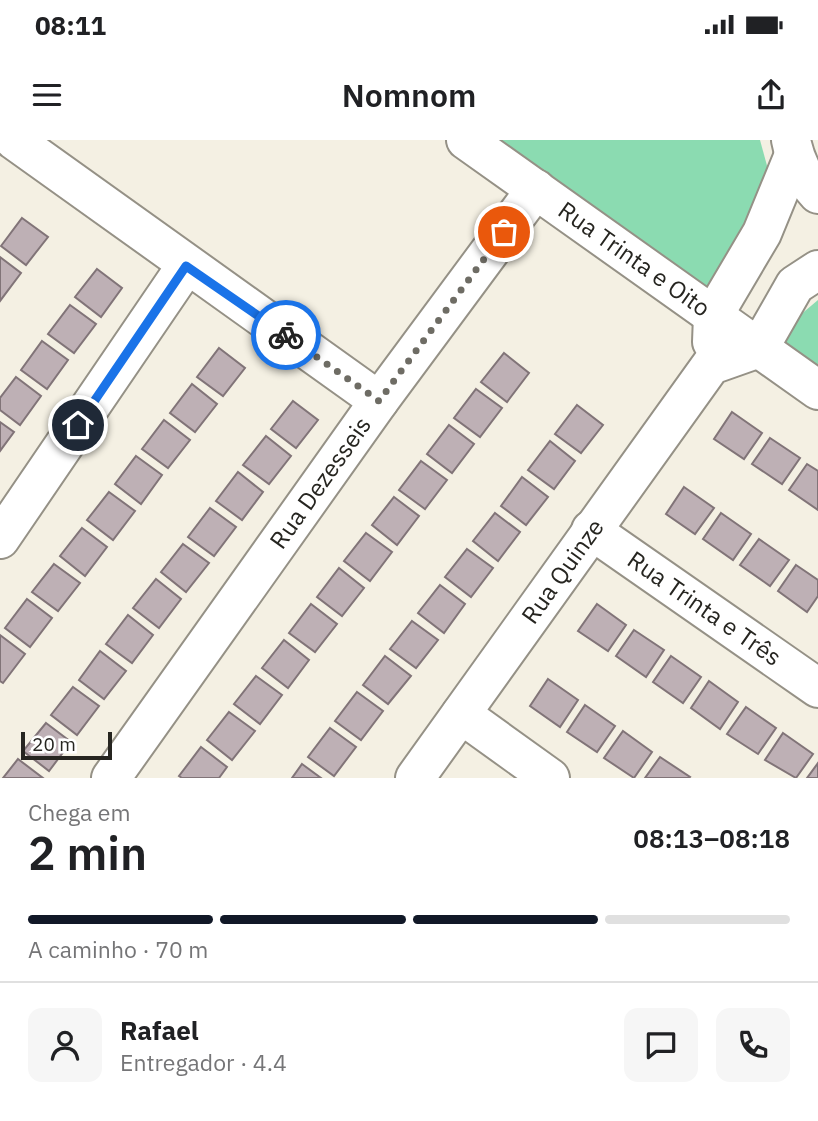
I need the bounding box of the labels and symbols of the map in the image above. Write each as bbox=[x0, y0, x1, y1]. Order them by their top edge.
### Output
street label: Rua Trinta e Oito bbox=[552, 194, 717, 323]
pin bbox=[474, 202, 534, 262]
courier bbox=[251, 300, 321, 370]
pin bbox=[48, 395, 108, 455]
street label: Rua Dezesseis bbox=[262, 410, 378, 555]
street label: Rua Quinze bbox=[514, 512, 611, 630]
street label: Rua Trinta e Três bbox=[622, 543, 788, 673]
scale bar bbox=[21, 729, 112, 761]

